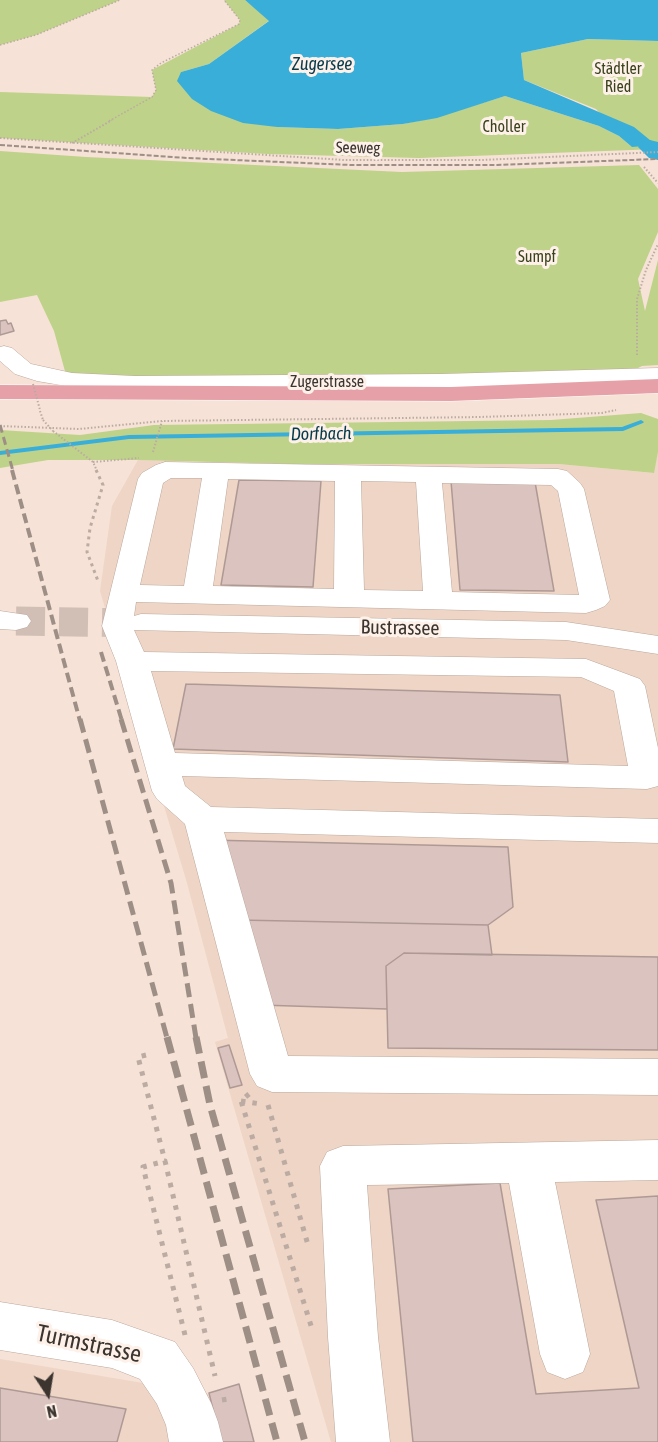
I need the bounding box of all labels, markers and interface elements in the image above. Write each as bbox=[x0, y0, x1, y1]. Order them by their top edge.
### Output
water label: Zugersee bbox=[292, 53, 352, 75]
park label: Städtler Ried bbox=[594, 59, 642, 97]
park label: Choller bbox=[483, 117, 525, 137]
street label: Seeweg bbox=[336, 138, 380, 158]
park label: Sumpf bbox=[518, 247, 556, 267]
street label: Zugerstrasse bbox=[290, 372, 364, 392]
water label: Dorfbach bbox=[290, 423, 352, 445]
street label: Bustrassee bbox=[360, 615, 440, 641]
street label: Turmstrasse bbox=[34, 1319, 144, 1369]
north arrow bbox=[18, 1364, 78, 1424]
text: N bbox=[45, 1402, 58, 1421]

